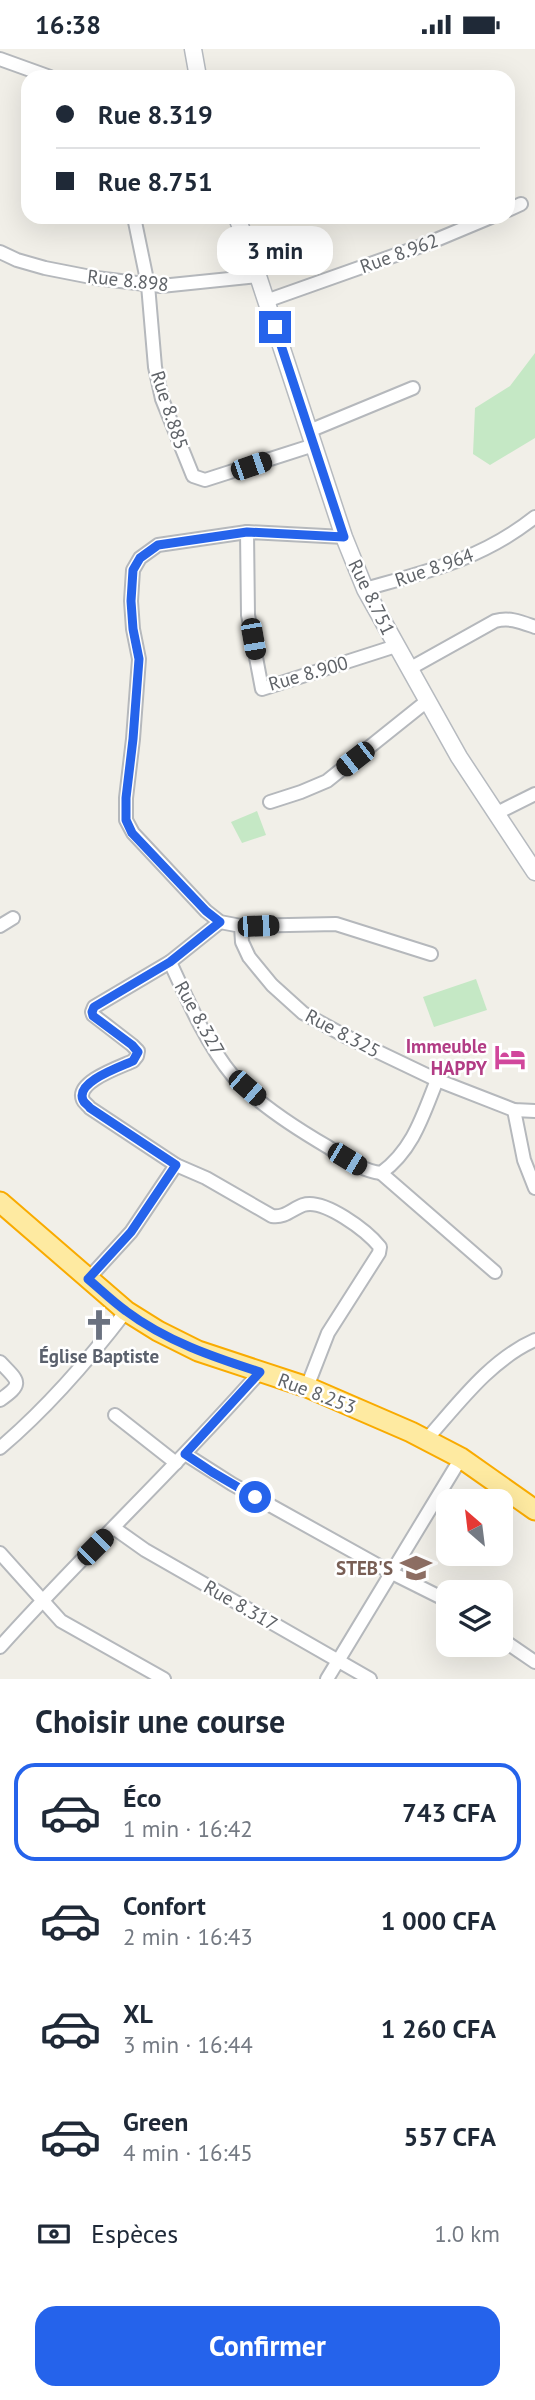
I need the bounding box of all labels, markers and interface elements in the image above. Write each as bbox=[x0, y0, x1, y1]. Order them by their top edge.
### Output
text: 16:38 bbox=[35, 8, 101, 41]
text: Rue 8.319 bbox=[98, 98, 213, 131]
text: Rue 8.751 bbox=[98, 165, 213, 198]
callout: 3 min bbox=[217, 225, 333, 275]
street label: Rue 8.962 bbox=[357, 228, 441, 278]
text: 3 min bbox=[247, 236, 303, 265]
street label: Rue 8.898 bbox=[86, 264, 170, 296]
route end bbox=[259, 311, 291, 343]
street label: Rue 8.885 bbox=[146, 367, 194, 453]
car bbox=[228, 449, 275, 483]
street label: Rue 8.964 bbox=[392, 542, 476, 592]
street label: Rue 8.751 bbox=[343, 555, 401, 639]
car bbox=[240, 616, 267, 662]
street label: Rue 8.900 bbox=[265, 650, 351, 696]
car bbox=[332, 738, 379, 780]
car bbox=[237, 915, 280, 937]
street label: Rue 8.327 bbox=[170, 977, 230, 1059]
street label: Rue 8.325 bbox=[301, 1003, 385, 1063]
place label: Immeuble HAPPY bbox=[406, 1034, 488, 1080]
hotel icon: Immeuble HAPPY bbox=[493, 1040, 527, 1074]
car bbox=[225, 1066, 270, 1110]
car bbox=[324, 1139, 371, 1179]
church icon: Église Baptiste bbox=[82, 1308, 116, 1342]
place label: Église Baptiste bbox=[39, 1344, 159, 1368]
street label: Rue 8.253 bbox=[275, 1367, 359, 1419]
route start bbox=[239, 1481, 271, 1513]
north arrow bbox=[436, 1489, 513, 1566]
map controls bbox=[436, 1489, 513, 1657]
car bbox=[73, 1525, 118, 1569]
school or university icon: STEB'S bbox=[399, 1551, 433, 1585]
place label: STEB'S bbox=[336, 1556, 393, 1580]
street label: Rue 8.317 bbox=[200, 1574, 282, 1636]
button: layers bbox=[436, 1580, 513, 1657]
text: Choisir une course bbox=[35, 1700, 285, 1742]
icon: car bbox=[39, 1781, 102, 1844]
text: Éco bbox=[123, 1781, 161, 1814]
text: 743 CFA bbox=[402, 1796, 496, 1829]
text: 1 min · 16:42 bbox=[123, 1814, 253, 1843]
icon: car bbox=[39, 1889, 102, 1952]
text: Confort bbox=[123, 1889, 206, 1922]
text: 1 000 CFA bbox=[381, 1904, 496, 1937]
text: 2 min · 16:43 bbox=[123, 1922, 253, 1951]
icon: car bbox=[39, 1997, 102, 2060]
text: XL bbox=[123, 1997, 153, 2030]
text: 1 260 CFA bbox=[381, 2012, 496, 2045]
text: 3 min · 16:44 bbox=[123, 2030, 253, 2059]
icon: car bbox=[39, 2105, 102, 2168]
text: Green bbox=[123, 2105, 188, 2138]
text: 557 CFA bbox=[403, 2120, 496, 2153]
text: 4 min · 16:45 bbox=[123, 2138, 253, 2167]
icon: cash bbox=[35, 2215, 73, 2253]
text: Espèces bbox=[91, 2217, 178, 2250]
text: 1.0 km bbox=[434, 2219, 500, 2248]
button: Confirmer bbox=[35, 2306, 500, 2386]

